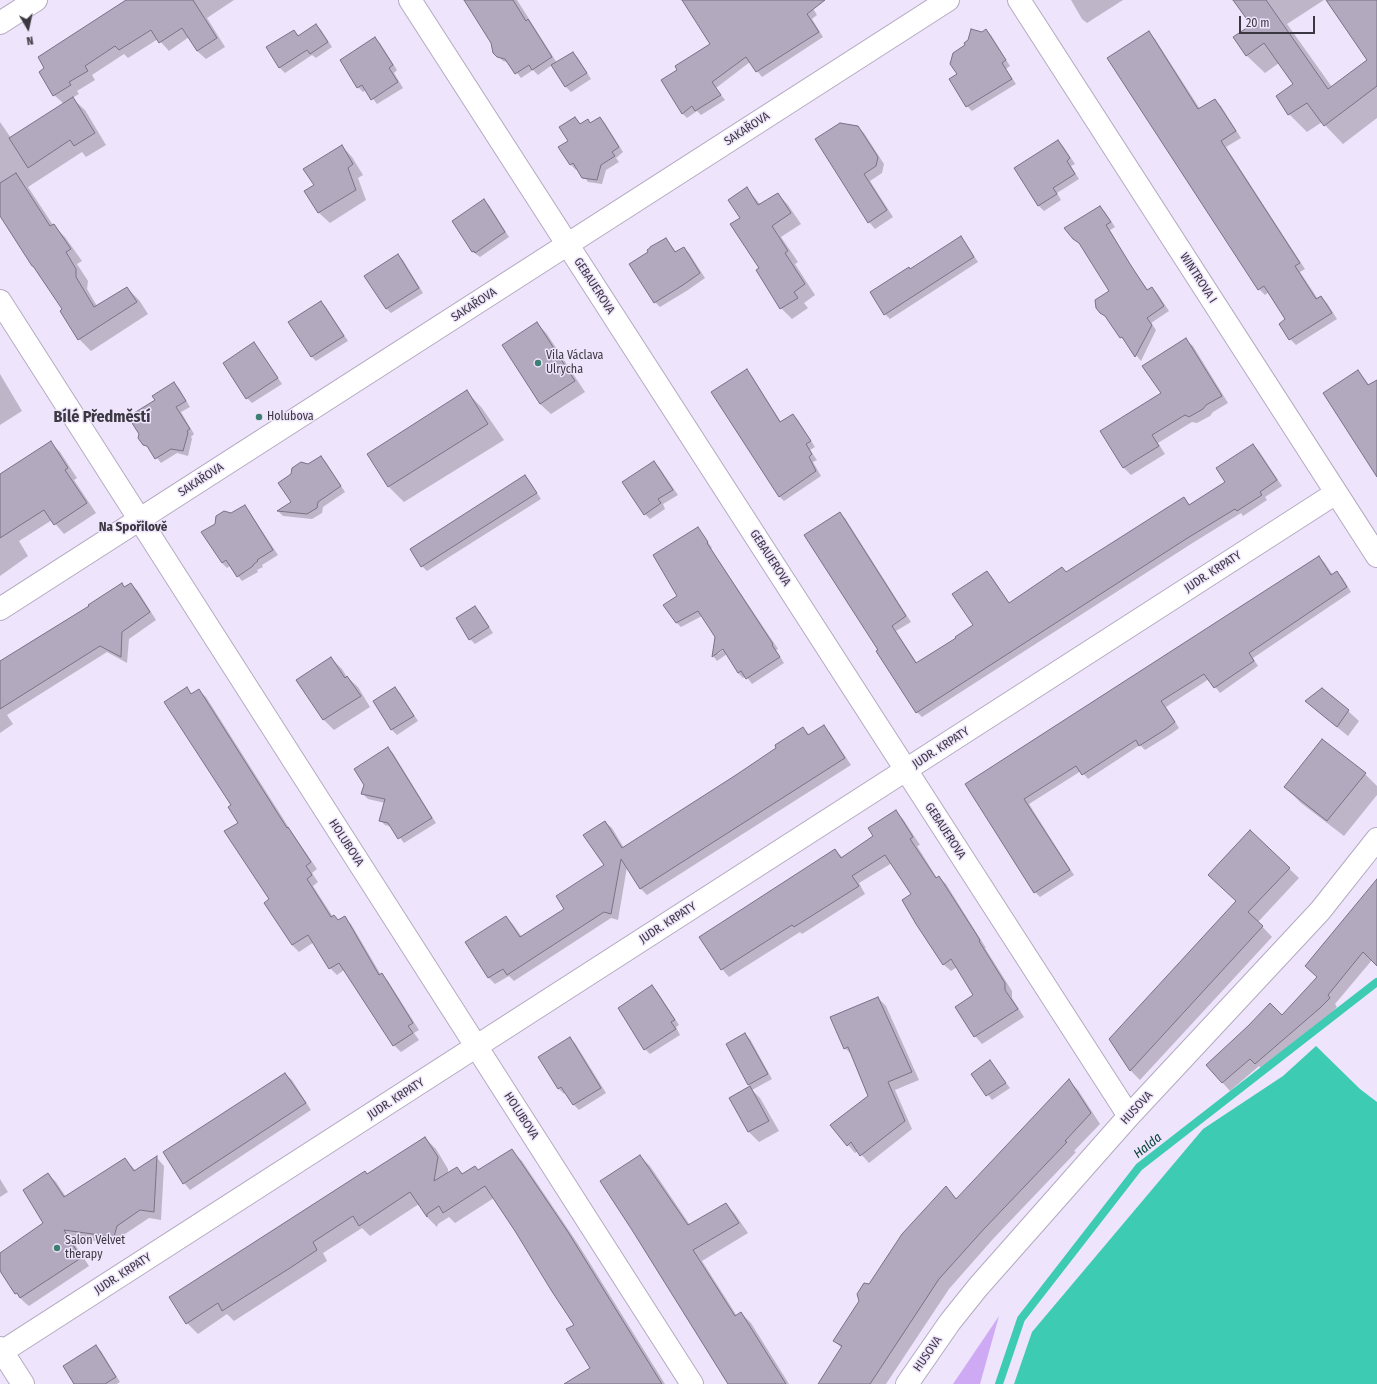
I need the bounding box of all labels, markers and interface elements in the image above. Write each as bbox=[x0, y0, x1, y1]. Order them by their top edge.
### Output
north arrow bbox=[8, 8, 48, 48]
scale bar bbox=[1241, 8, 1317, 34]
text: 20 m bbox=[1246, 16, 1270, 30]
text: N bbox=[26, 33, 34, 47]
street label: SAKAŘOVA bbox=[722, 109, 772, 149]
street label: WINTROVA I bbox=[1176, 250, 1220, 306]
street label: GEBAUEROVA bbox=[571, 255, 617, 317]
street label: SAKAŘOVA bbox=[449, 285, 499, 325]
place label: Vila Václava Ulrycha bbox=[546, 349, 603, 377]
marker: Vila Václava Ulrycha bbox=[533, 358, 543, 368]
district label: Bílé Předměstí bbox=[54, 408, 150, 428]
place label: Holubova bbox=[267, 410, 314, 424]
marker: Holubova bbox=[254, 412, 264, 422]
street label: SAKAŘOVA bbox=[176, 460, 226, 500]
district label: Na Spořilově bbox=[99, 519, 167, 535]
street label: GEBAUEROVA bbox=[747, 527, 793, 589]
street label: JUDR. KRPATY bbox=[1182, 548, 1244, 596]
street label: JUDR. KRPATY bbox=[910, 724, 972, 772]
street label: GEBAUEROVA bbox=[922, 800, 968, 862]
street label: HOLUBOVA bbox=[325, 817, 367, 869]
street label: JUDR. KRPATY bbox=[637, 899, 699, 947]
street label: JUDR. KRPATY bbox=[365, 1075, 427, 1123]
street label: HUSOVA bbox=[1118, 1088, 1156, 1128]
street label: HOLUBOVA bbox=[500, 1090, 542, 1142]
water label: Halda bbox=[1131, 1130, 1165, 1162]
place label: Salon Velvet therapy bbox=[65, 1234, 125, 1262]
marker: Salon Velvet therapy bbox=[52, 1243, 62, 1253]
street label: JUDR. KRPATY bbox=[92, 1250, 154, 1298]
street label: HUSOVA bbox=[911, 1334, 945, 1374]

